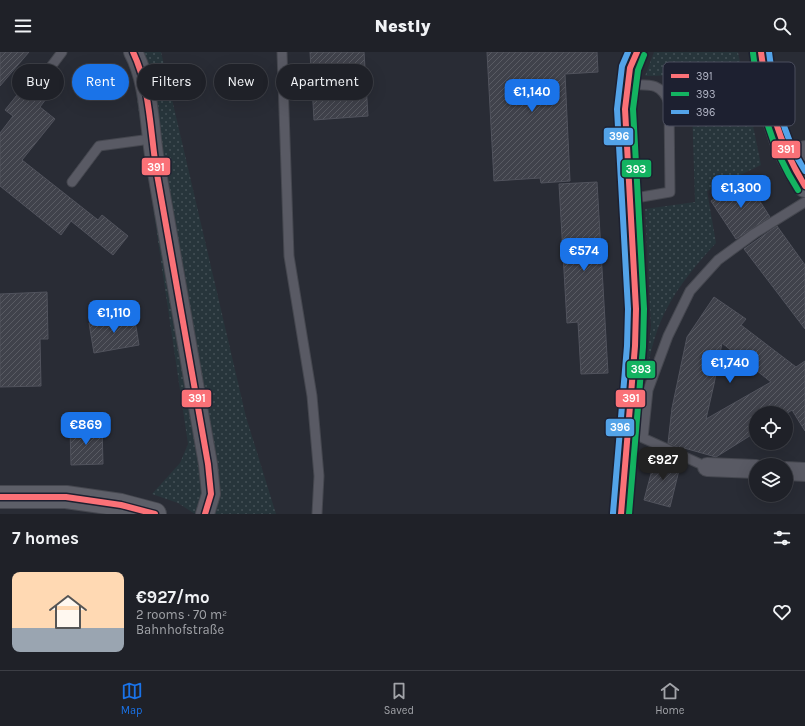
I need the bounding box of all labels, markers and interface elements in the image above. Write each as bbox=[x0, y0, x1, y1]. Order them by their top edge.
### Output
icon: menu bbox=[12, 15, 34, 37]
text: Nestly bbox=[374, 15, 431, 37]
icon: search bbox=[771, 15, 793, 37]
legend bbox=[663, 62, 795, 126]
chip: Buy bbox=[12, 64, 64, 100]
chip: Rent bbox=[72, 64, 129, 100]
chip: Filters bbox=[137, 64, 206, 100]
chip: New bbox=[214, 64, 268, 100]
chip: Apartment bbox=[276, 64, 373, 100]
text: 391 bbox=[696, 70, 713, 83]
pin: €1,140 bbox=[499, 79, 565, 113]
text: €1,140 bbox=[514, 84, 550, 99]
text: 393 bbox=[696, 88, 715, 101]
text: 396 bbox=[696, 106, 715, 119]
line badge: 396 bbox=[603, 127, 634, 146]
text: 396 bbox=[609, 130, 629, 143]
line badge: 391 bbox=[771, 140, 801, 159]
text: 391 bbox=[777, 143, 795, 156]
line badge: 391 bbox=[141, 157, 171, 176]
line badge: 393 bbox=[621, 159, 652, 178]
text: 391 bbox=[147, 161, 165, 174]
text: 393 bbox=[626, 163, 646, 176]
pin: €1,300 bbox=[708, 175, 774, 209]
text: €1,300 bbox=[721, 180, 761, 195]
pin: €574 bbox=[560, 238, 608, 272]
text: €574 bbox=[569, 243, 599, 258]
pin: €1,110 bbox=[81, 300, 147, 334]
text: €1,110 bbox=[97, 305, 131, 320]
pin: €1,740 bbox=[697, 350, 763, 384]
text: €1,740 bbox=[711, 355, 749, 370]
line badge: 393 bbox=[626, 360, 656, 379]
text: 393 bbox=[631, 363, 651, 376]
line badge: 391 bbox=[181, 389, 212, 408]
line badge: 391 bbox=[615, 389, 646, 408]
text: 391 bbox=[188, 392, 206, 405]
text: 391 bbox=[622, 392, 640, 405]
map controls bbox=[749, 406, 793, 502]
button: locate bbox=[749, 406, 793, 450]
pin: €869 bbox=[62, 412, 110, 446]
text: €869 bbox=[70, 417, 102, 432]
line badge: 396 bbox=[605, 418, 635, 437]
text: 396 bbox=[610, 421, 630, 434]
pin: €927 bbox=[639, 447, 687, 481]
text: €927 bbox=[648, 452, 678, 467]
button: layers bbox=[749, 458, 793, 502]
icon: filters bbox=[771, 527, 793, 549]
text: 7 homes bbox=[12, 528, 79, 548]
text: €927/mo bbox=[136, 587, 210, 607]
icon: home bbox=[44, 588, 92, 636]
icon: heart bbox=[771, 601, 793, 623]
text: 2 rooms · 70 m² bbox=[136, 607, 227, 622]
text: Bahnhofstraße bbox=[136, 622, 224, 637]
tab: Map bbox=[121, 680, 143, 717]
tab: Saved bbox=[384, 680, 414, 717]
tab: Home bbox=[655, 680, 684, 717]

